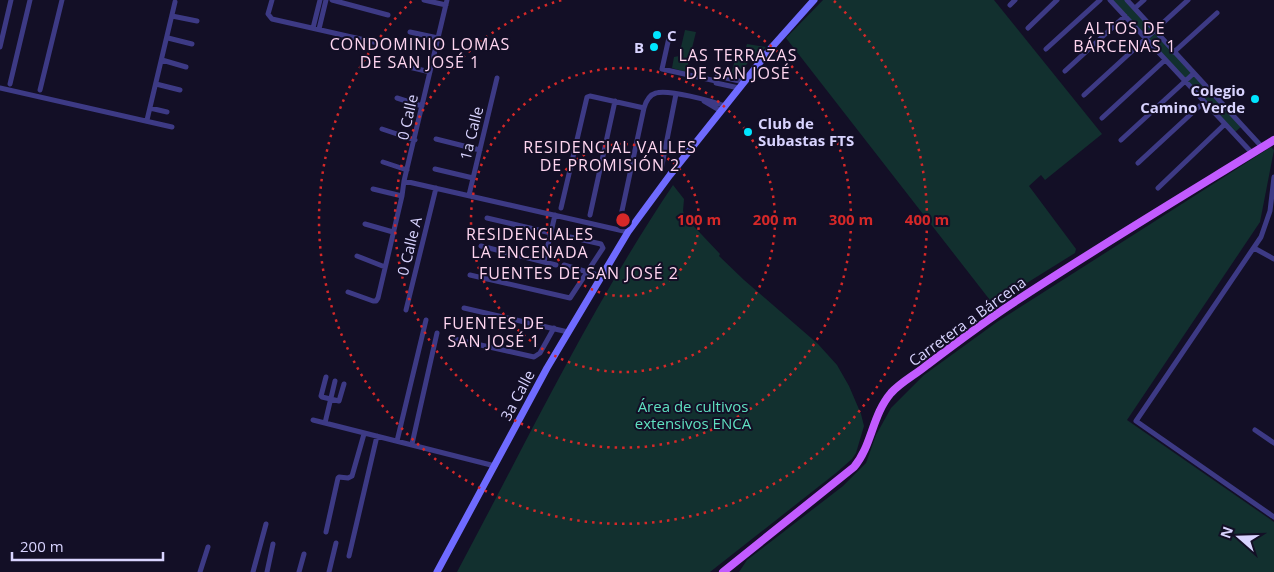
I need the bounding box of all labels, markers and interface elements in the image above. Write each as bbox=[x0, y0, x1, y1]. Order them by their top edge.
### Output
district label: ALTOS DE BÁRCENAS 1 bbox=[1073, 17, 1177, 57]
place label: C bbox=[667, 25, 677, 45]
marker: C bbox=[651, 29, 663, 41]
district label: CONDOMINIO LOMAS DE SAN JOSÉ 1 bbox=[330, 33, 510, 73]
place label: B bbox=[634, 37, 644, 57]
marker: B bbox=[648, 41, 660, 53]
district label: LAS TERRAZAS DE SAN JOSÉ bbox=[678, 44, 798, 84]
place label: Colegio Camino Verde bbox=[1140, 80, 1245, 117]
street label: 0 Calle bbox=[392, 92, 422, 142]
marker: Colegio Camino Verde bbox=[1249, 93, 1261, 105]
street label: 1a Calle bbox=[455, 104, 487, 162]
place label: Club de Subastas FTS bbox=[758, 113, 854, 150]
marker: Club de Subastas FTS bbox=[742, 126, 754, 138]
district label: RESIDENCIAL VALLES DE PROMISIÓN 2 bbox=[523, 136, 697, 176]
text: 100 m bbox=[677, 209, 721, 229]
text: 200 m bbox=[753, 209, 797, 229]
text: 300 m bbox=[829, 209, 873, 229]
text: 400 m bbox=[905, 209, 949, 229]
centre of rings bbox=[614, 211, 632, 229]
street label: 0 Calle A bbox=[392, 214, 426, 277]
district label: RESIDENCIALES LA ENCENADA bbox=[466, 223, 594, 263]
district label: FUENTES DE SAN JOSÉ 2 bbox=[479, 262, 679, 284]
street label: Carretera a Bárcena bbox=[904, 272, 1030, 370]
district label: FUENTES DE SAN JOSÉ 1 bbox=[443, 312, 545, 352]
street label: 3a Calle bbox=[495, 366, 539, 424]
park label: Área de cultivos extensivos ENCA bbox=[635, 396, 752, 433]
north arrow bbox=[1214, 512, 1264, 562]
text: N bbox=[1215, 524, 1237, 541]
scale bar bbox=[12, 530, 164, 562]
text: 200 m bbox=[20, 536, 64, 556]

